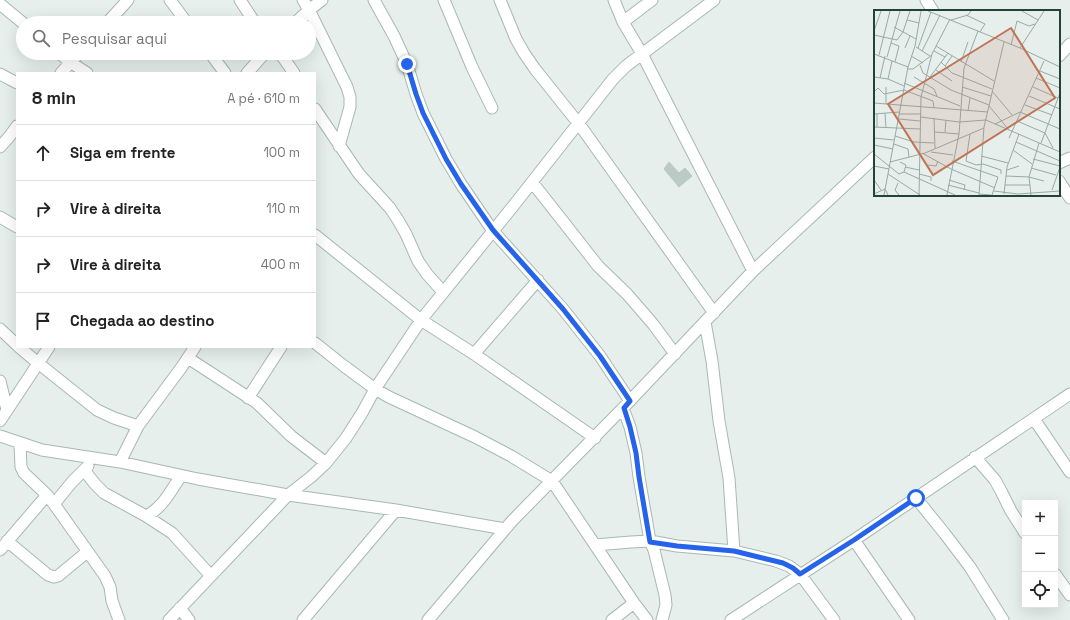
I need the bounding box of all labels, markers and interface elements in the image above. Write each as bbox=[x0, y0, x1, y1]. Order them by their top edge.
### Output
inset map bbox=[874, 10, 1060, 196]
search box bbox=[16, 16, 316, 60]
icon: search bbox=[30, 27, 52, 49]
text: Pesquisar aqui bbox=[62, 29, 167, 48]
route end bbox=[398, 55, 416, 73]
text: 8 min bbox=[32, 87, 76, 109]
text: A pé · 610 m bbox=[227, 90, 300, 107]
icon: ahead bbox=[32, 142, 54, 164]
text: Siga em frente bbox=[70, 143, 176, 162]
text: 100 m bbox=[263, 144, 300, 161]
icon: right bbox=[32, 198, 54, 220]
text: Vire à direita bbox=[70, 199, 161, 218]
text: 110 m bbox=[266, 200, 300, 217]
icon: right bbox=[32, 254, 54, 276]
text: Vire à direita bbox=[70, 255, 161, 274]
text: 400 m bbox=[261, 256, 300, 273]
icon: arrive bbox=[32, 310, 54, 332]
text: Chegada ao destino bbox=[70, 311, 214, 330]
route start bbox=[907, 489, 925, 507]
map controls bbox=[1022, 500, 1058, 608]
button: + bbox=[1022, 500, 1058, 536]
button: − bbox=[1022, 536, 1058, 572]
button: locate bbox=[1022, 572, 1058, 608]

